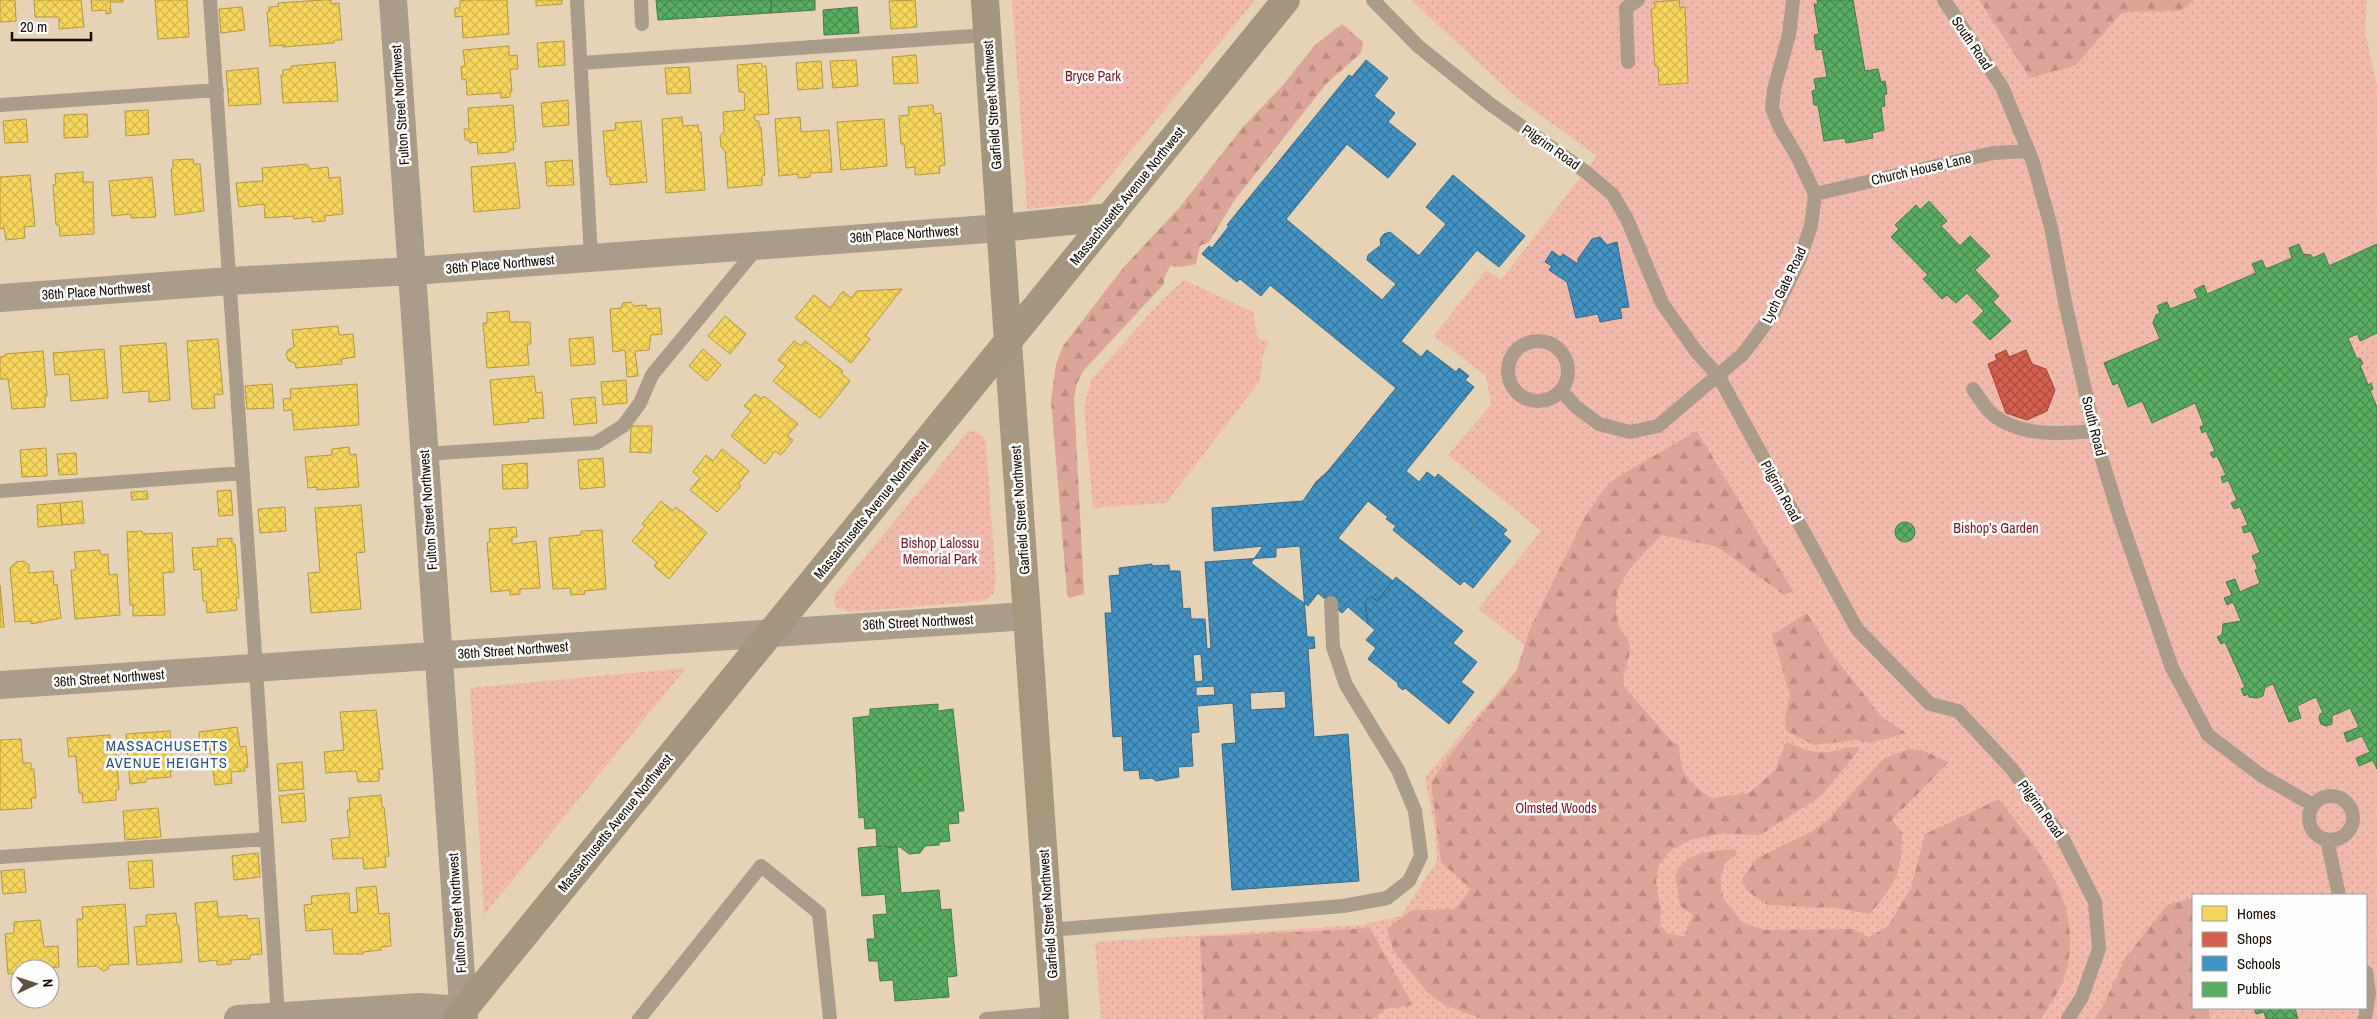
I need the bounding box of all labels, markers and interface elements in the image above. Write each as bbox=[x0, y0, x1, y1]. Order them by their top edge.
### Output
scale bar bbox=[12, 10, 91, 42]
street label: South Road bbox=[1948, 13, 1996, 73]
text: 20 m bbox=[20, 16, 47, 37]
street label: Garfield Street Northwest bbox=[979, 40, 1005, 170]
street label: Fulton Street Northwest bbox=[387, 44, 413, 166]
park label: Bryce Park bbox=[1065, 67, 1121, 85]
street label: Pilgrim Road bbox=[1518, 120, 1584, 174]
street label: Massachusetts Avenue Northwest bbox=[1066, 123, 1188, 269]
street label: Church House Lane bbox=[1869, 149, 1973, 189]
street label: 36th Place Northwest bbox=[849, 221, 959, 247]
street label: Lych Gate Road bbox=[1758, 244, 1810, 326]
street label: 36th Place Northwest bbox=[445, 250, 555, 278]
street label: 36th Place Northwest bbox=[41, 278, 151, 304]
street label: South Road bbox=[2078, 394, 2110, 458]
street label: Massachusetts Avenue Northwest bbox=[810, 437, 932, 583]
street label: Garfield Street Northwest bbox=[1007, 445, 1033, 575]
street label: Fulton Street Northwest bbox=[415, 449, 441, 571]
street label: Pilgrim Road bbox=[1757, 457, 1805, 525]
park label: Bishop’s Garden bbox=[1953, 519, 2039, 537]
park label: Bishop Lalossu Memorial Park bbox=[901, 534, 979, 568]
street label: 36th Street Northwest bbox=[862, 610, 974, 634]
street label: 36th Street Northwest bbox=[457, 637, 569, 663]
street label: 36th Street Northwest bbox=[53, 665, 165, 691]
district label: MASSACHUSETTS AVENUE HEIGHTS bbox=[105, 735, 228, 773]
street label: Massachusetts Avenue Northwest bbox=[554, 750, 676, 896]
street label: Pilgrim Road bbox=[2014, 777, 2068, 841]
park label: Olmsted Woods bbox=[1515, 799, 1597, 817]
street label: Garfield Street Northwest bbox=[1035, 849, 1061, 979]
street label: Fulton Street Northwest bbox=[444, 852, 470, 974]
legend bbox=[2192, 894, 2367, 1009]
text: Homes bbox=[2237, 903, 2276, 924]
text: Shops bbox=[2237, 928, 2272, 949]
text: Schools bbox=[2237, 953, 2281, 974]
north arrow bbox=[10, 959, 60, 1009]
text: N bbox=[39, 978, 57, 988]
text: Public bbox=[2237, 978, 2271, 999]

